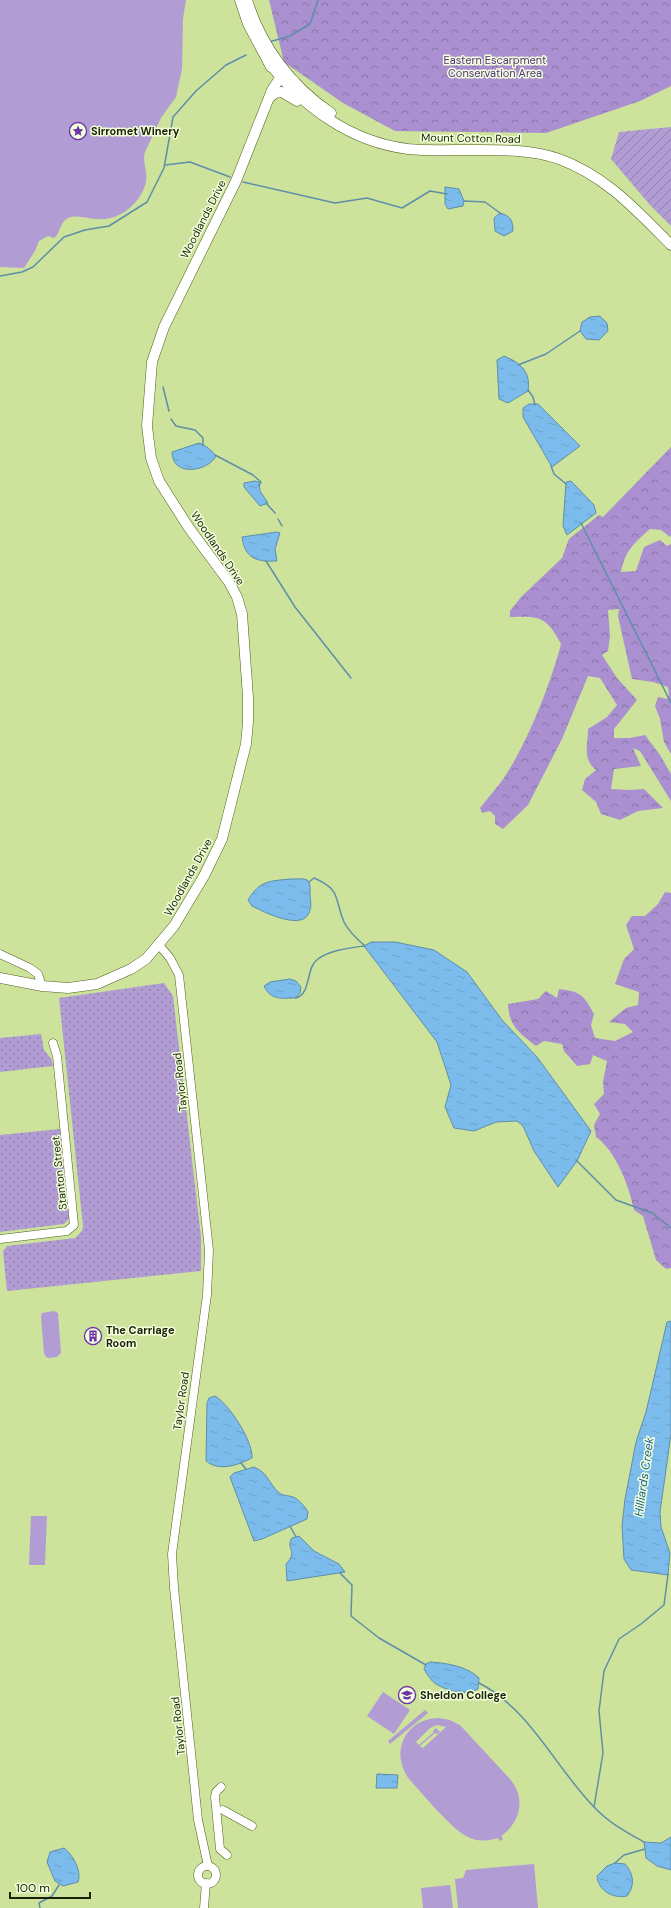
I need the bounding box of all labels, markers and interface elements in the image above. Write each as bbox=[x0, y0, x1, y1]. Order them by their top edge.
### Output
park label: Eastern Escarpment Conservation Area bbox=[444, 53, 546, 80]
place icon: Sirromet Winery bbox=[68, 121, 88, 141]
place label: Sirromet Winery bbox=[91, 124, 180, 138]
street label: Mount Cotton Road bbox=[421, 130, 521, 146]
street label: Woodlands Drive bbox=[177, 177, 229, 261]
street label: Woodlands Drive bbox=[188, 508, 248, 588]
street label: Woodlands Drive bbox=[161, 836, 215, 918]
street label: Taylor Road bbox=[170, 1052, 190, 1112]
street label: Stanton Street bbox=[48, 1135, 70, 1211]
place label: The Carriage Room bbox=[106, 1323, 175, 1350]
building icon: The Carriage Room bbox=[83, 1326, 103, 1346]
street label: Taylor Road bbox=[170, 1371, 192, 1431]
water label: Hilliards Creek bbox=[631, 1435, 658, 1518]
school or university icon: Sheldon College bbox=[397, 1685, 417, 1705]
place label: Sheldon College bbox=[420, 1688, 507, 1702]
street label: Taylor Road bbox=[168, 1696, 188, 1756]
scale bar bbox=[10, 1874, 90, 1900]
text: 100 m bbox=[16, 1880, 50, 1896]

